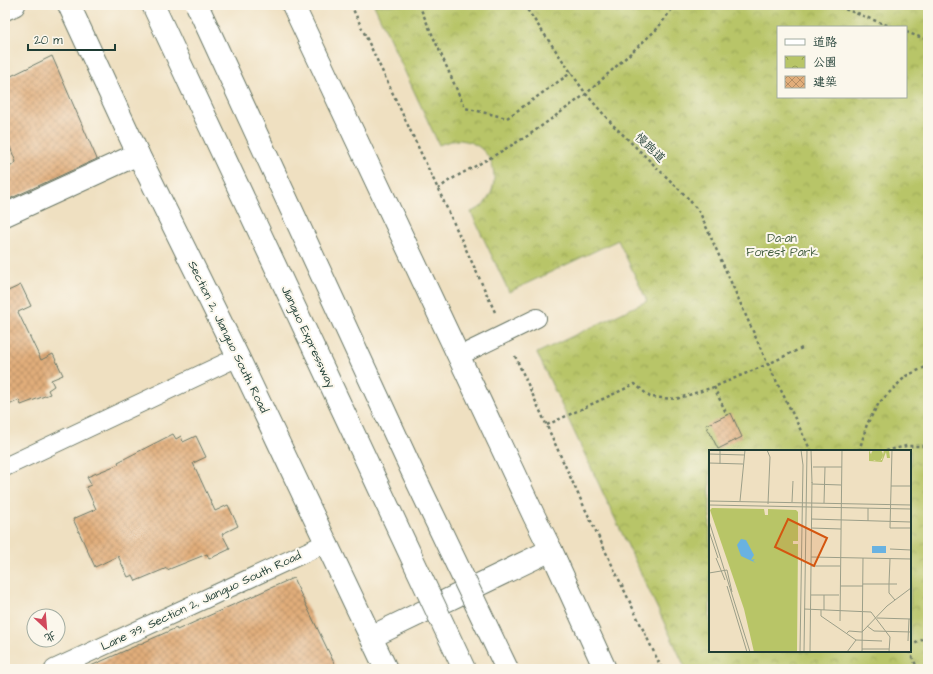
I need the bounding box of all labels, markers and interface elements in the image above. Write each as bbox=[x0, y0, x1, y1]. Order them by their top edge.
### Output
scale bar bbox=[28, 26, 115, 52]
legend bbox=[777, 26, 907, 98]
text: 20 m bbox=[34, 32, 63, 49]
text: 道路 bbox=[813, 34, 837, 51]
text: 公園 bbox=[813, 54, 837, 71]
text: 建築 bbox=[813, 74, 837, 91]
street label: 慢跑道 bbox=[631, 129, 669, 167]
park label: Da-an Forest Park bbox=[746, 230, 818, 261]
street label: Section 2, Jianguo South Road bbox=[183, 258, 272, 417]
street label: Jianguo Expressway bbox=[276, 283, 339, 392]
inset map bbox=[709, 450, 911, 652]
street label: Lane 39, Section 2, Jianguo South Road bbox=[98, 547, 304, 656]
north arrow bbox=[26, 608, 66, 648]
text: 北 bbox=[42, 627, 58, 646]

